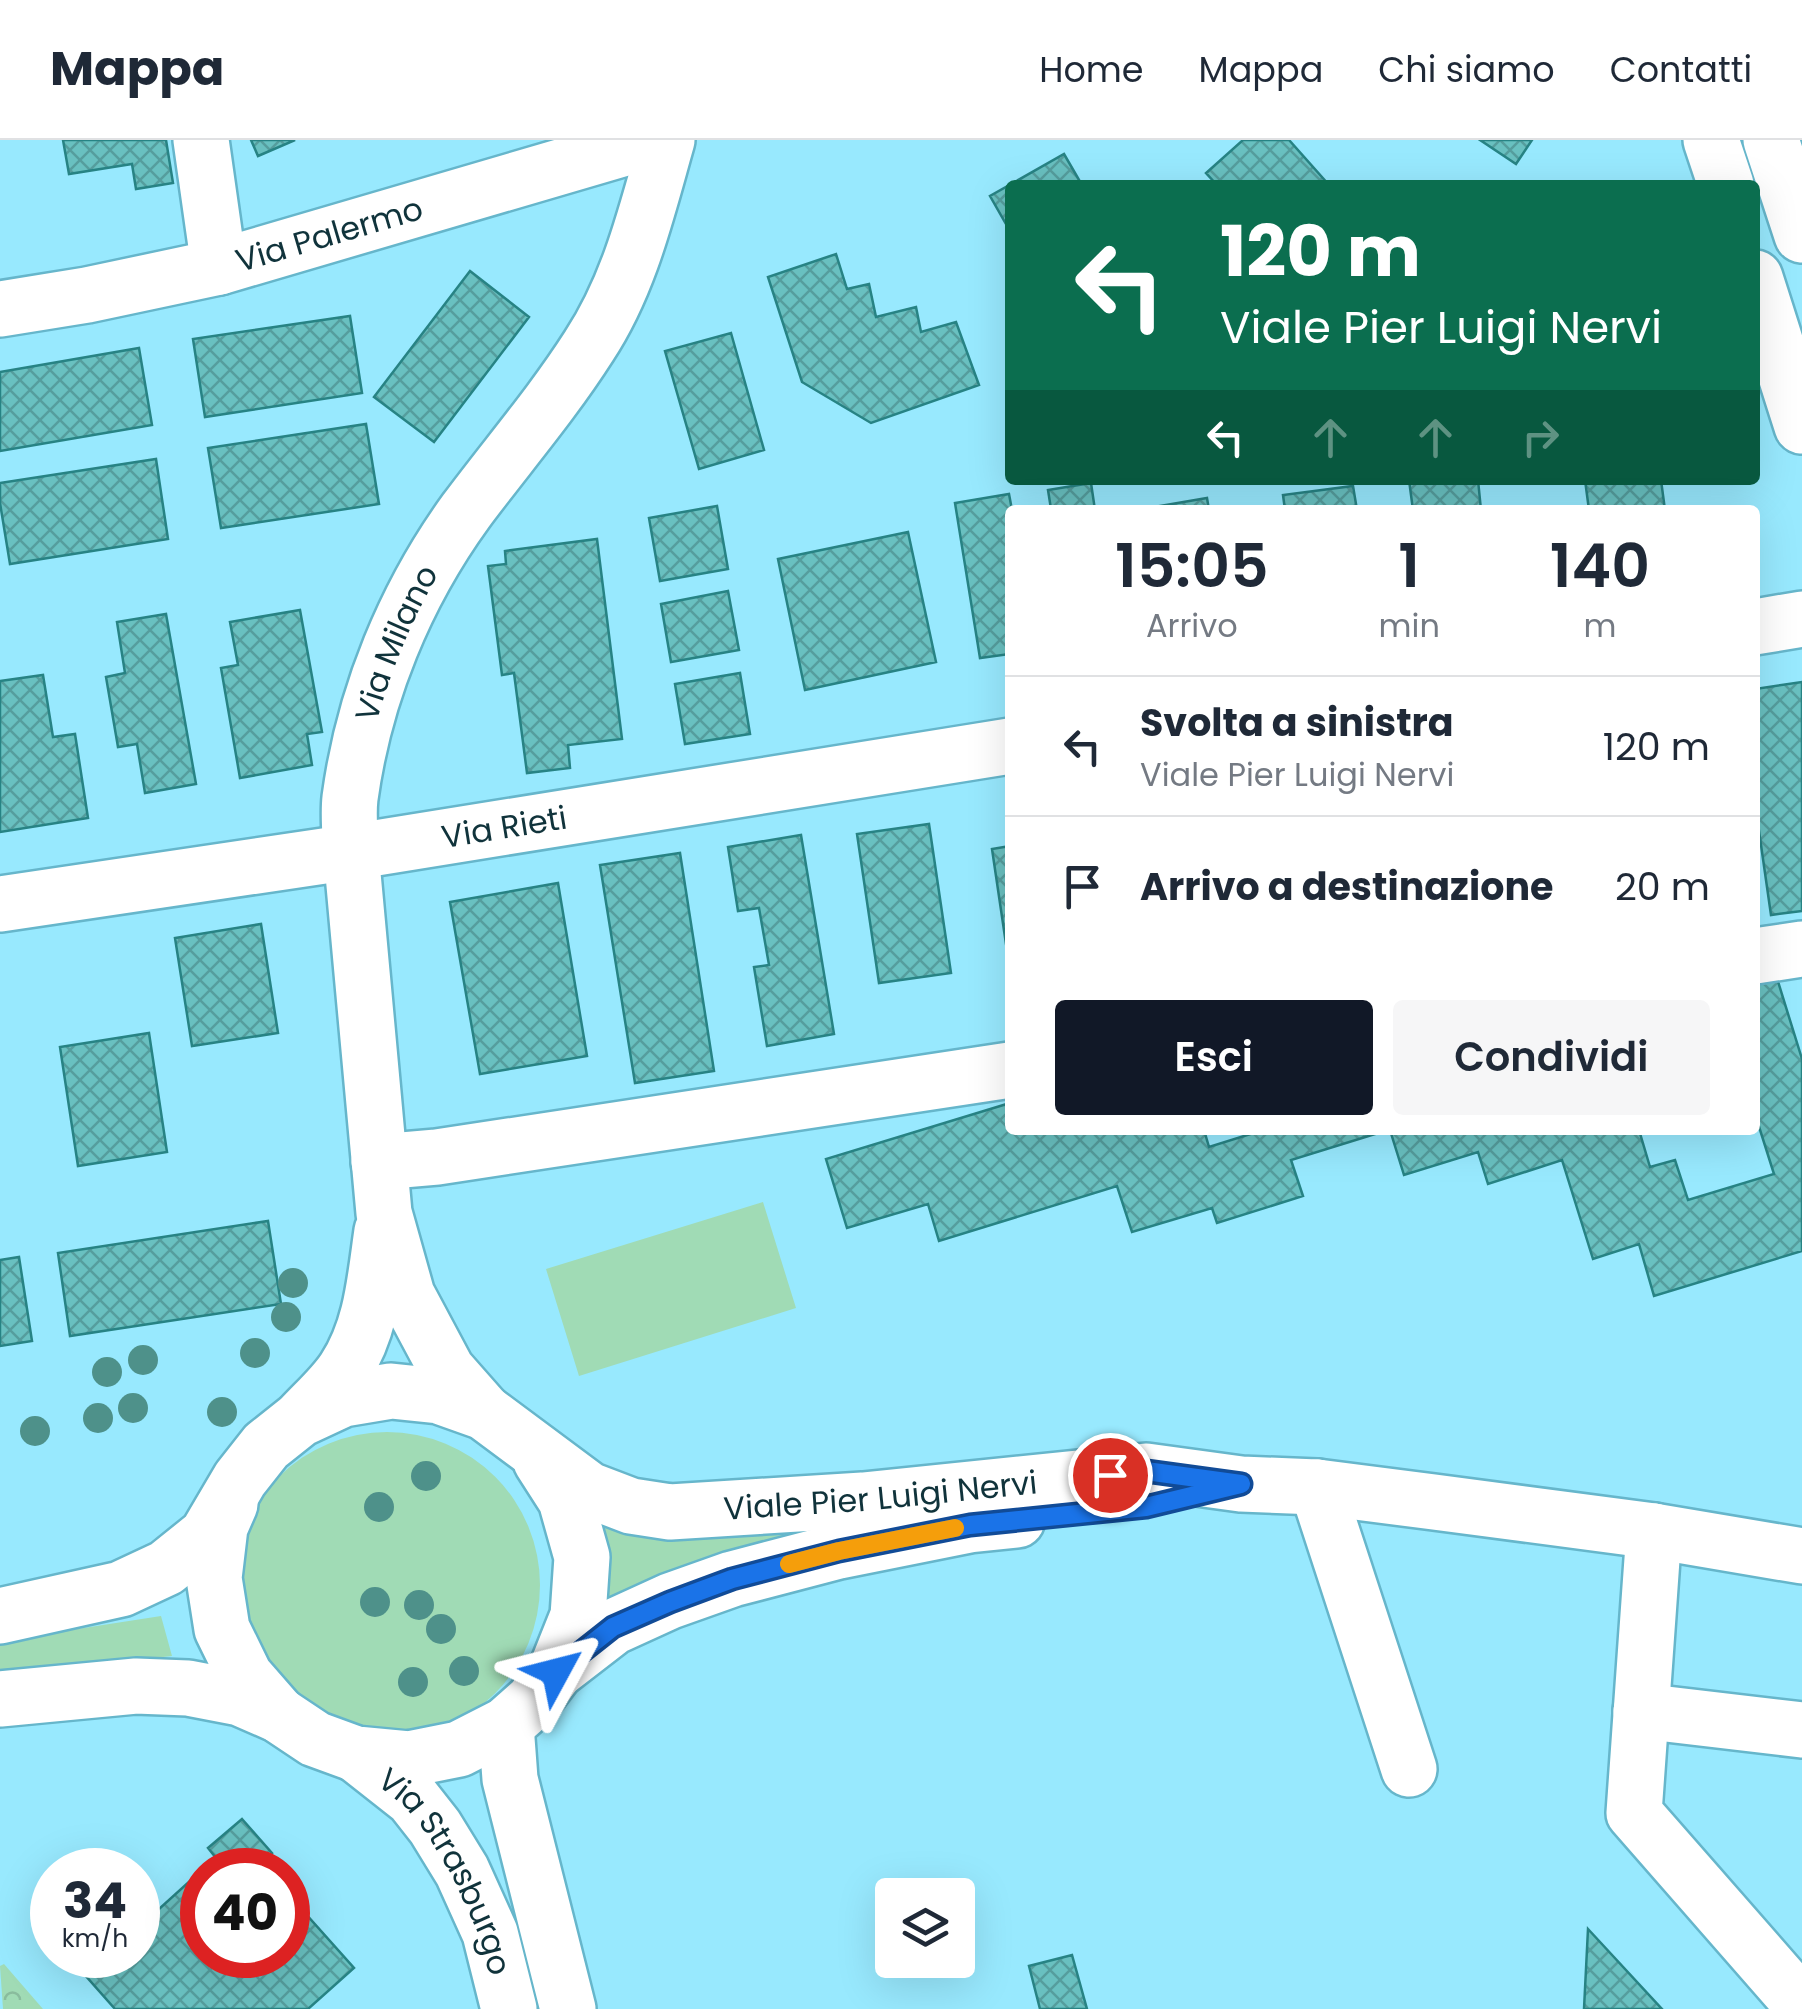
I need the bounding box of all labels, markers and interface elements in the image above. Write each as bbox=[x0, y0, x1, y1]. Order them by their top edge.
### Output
text: Mappa bbox=[50, 35, 224, 102]
text: Home bbox=[1039, 45, 1144, 94]
text: Mappa bbox=[1199, 45, 1323, 94]
text: Chi siamo bbox=[1378, 45, 1555, 94]
text: Contatti bbox=[1610, 45, 1752, 94]
street label: Via Palermo bbox=[230, 185, 428, 283]
text: 120 m bbox=[1220, 202, 1421, 301]
icon: left bbox=[1055, 220, 1185, 350]
text: Viale Pier Luigi Nervi bbox=[1220, 296, 1662, 359]
icon: left bbox=[1198, 410, 1253, 465]
icon: ahead bbox=[1303, 410, 1358, 465]
icon: ahead bbox=[1408, 410, 1463, 465]
icon: right bbox=[1513, 410, 1568, 465]
text: 15:05 bbox=[1115, 524, 1269, 608]
text: 1 bbox=[1398, 524, 1420, 608]
text: 140 bbox=[1550, 524, 1650, 608]
street label: Via Milano bbox=[344, 556, 448, 726]
text: Arrivo bbox=[1146, 603, 1238, 648]
text: min bbox=[1379, 603, 1440, 648]
text: m bbox=[1583, 603, 1616, 648]
text: Svolta a sinistra bbox=[1140, 696, 1454, 749]
icon: left bbox=[1055, 719, 1110, 774]
text: 120 m bbox=[1603, 720, 1710, 773]
text: Viale Pier Luigi Nervi bbox=[1140, 752, 1454, 797]
street label: Via Rieti bbox=[438, 795, 570, 859]
icon: arrive bbox=[1055, 859, 1110, 914]
text: Arrivo a destinazione bbox=[1140, 860, 1553, 913]
text: 20 m bbox=[1615, 860, 1710, 913]
button: Esci bbox=[1055, 1000, 1373, 1115]
button: Condividi bbox=[1393, 1000, 1710, 1115]
pin bbox=[1068, 1433, 1153, 1518]
icon: arrive bbox=[1083, 1448, 1138, 1503]
street label: Viale Pier Luigi Nervi bbox=[722, 1459, 1039, 1531]
position arrow bbox=[504, 1620, 608, 1724]
street label: Via Strasburgo bbox=[369, 1757, 523, 1980]
speed limit sign: 40 bbox=[180, 1848, 310, 1978]
text: 34 bbox=[63, 1865, 127, 1936]
map controls bbox=[875, 1878, 975, 1978]
button: layers bbox=[875, 1878, 975, 1978]
text: km/h bbox=[62, 1921, 128, 1956]

